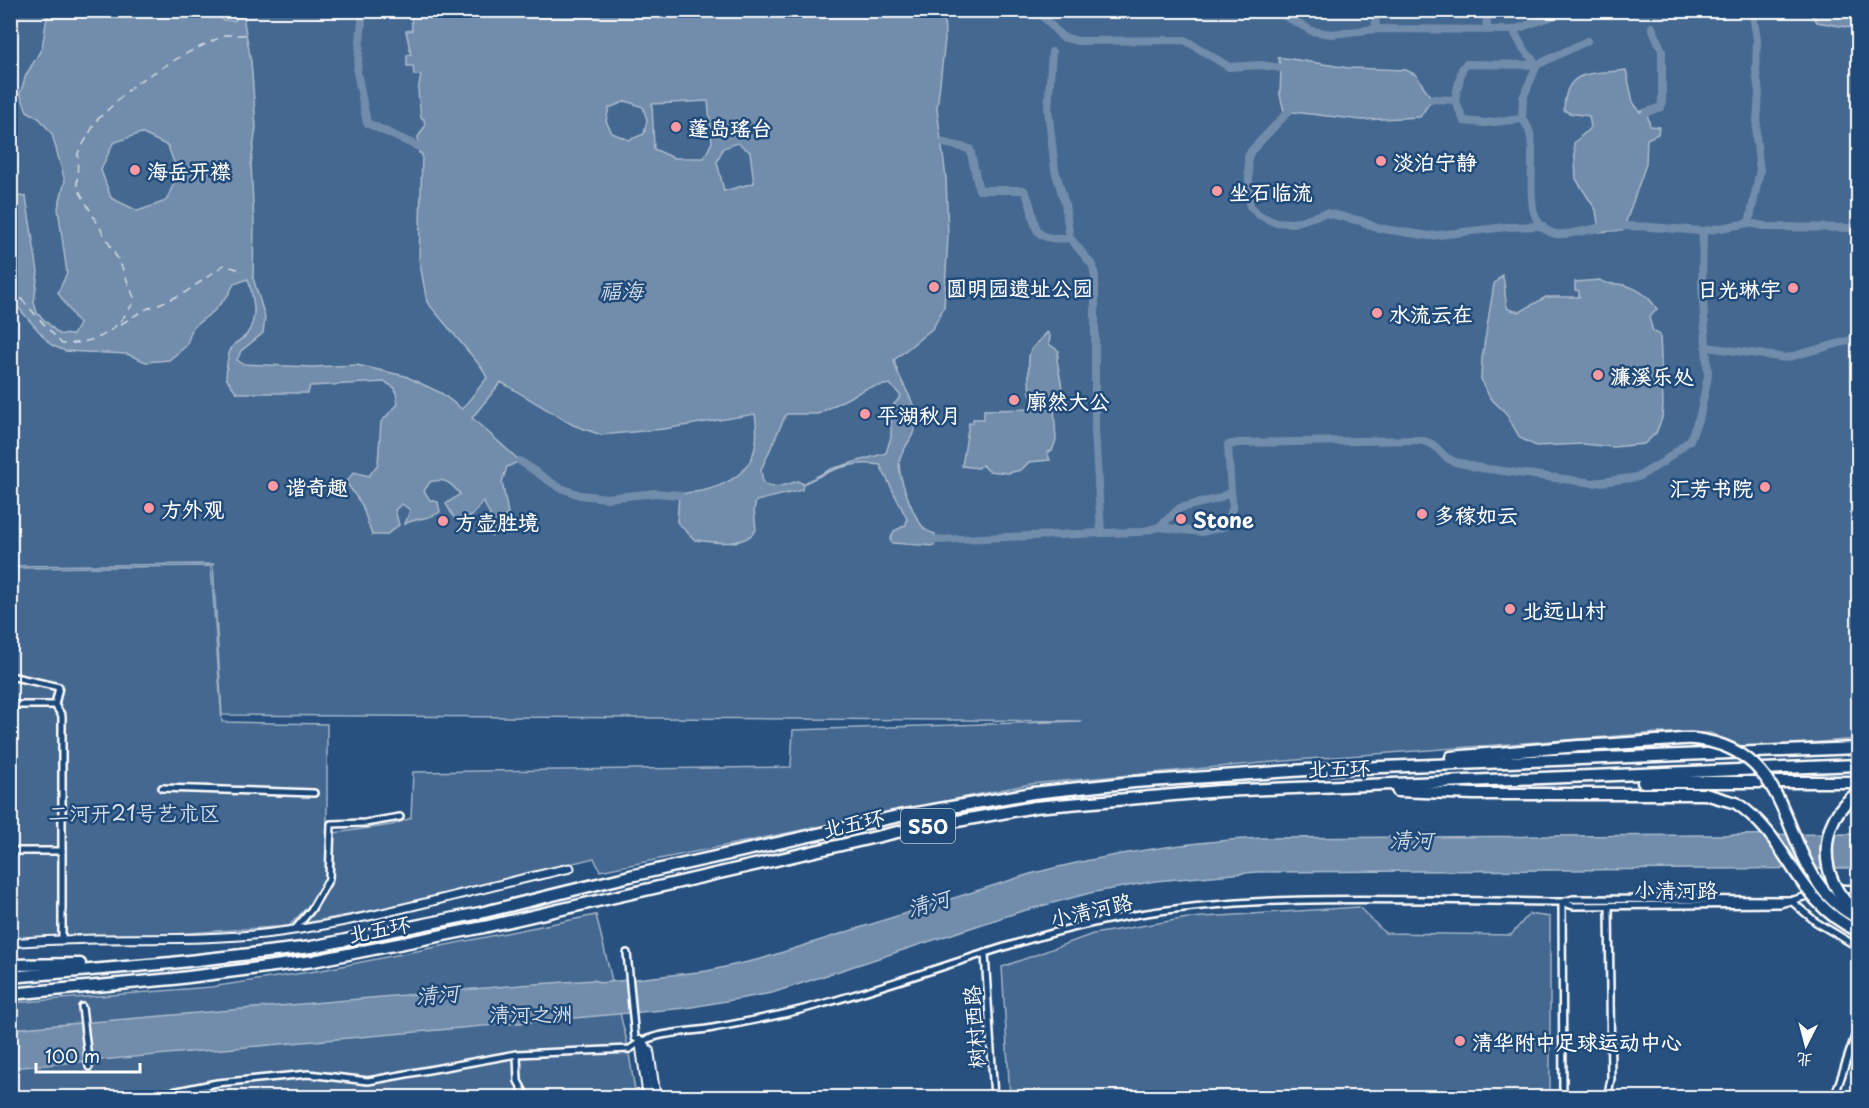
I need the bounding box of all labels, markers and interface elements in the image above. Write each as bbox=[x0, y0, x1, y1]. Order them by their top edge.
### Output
place label: 蓬岛瑶台 bbox=[688, 111, 772, 143]
marker: 蓬岛瑶台 bbox=[669, 120, 683, 134]
place label: 淡泊宁静 bbox=[1393, 145, 1477, 177]
place label: 海岳开襟 bbox=[147, 154, 231, 186]
marker: 淡泊宁静 bbox=[1374, 154, 1388, 168]
marker: 海岳开襟 bbox=[128, 163, 142, 177]
place label: 坐石临流 bbox=[1229, 175, 1313, 207]
marker: 坐石临流 bbox=[1210, 184, 1224, 198]
place label: 圆明园遗址公园 bbox=[946, 271, 1093, 303]
place label: 日光琳宇 bbox=[1697, 272, 1781, 304]
water label: 福海 bbox=[599, 273, 645, 306]
marker: 圆明园遗址公园 bbox=[927, 280, 941, 294]
marker: 日光琳宇 bbox=[1786, 281, 1800, 295]
place label: 水流云在 bbox=[1389, 297, 1473, 329]
marker: 水流云在 bbox=[1370, 306, 1384, 320]
place label: 濂溪乐处 bbox=[1610, 359, 1694, 391]
marker: 濂溪乐处 bbox=[1591, 368, 1605, 382]
place label: 廓然大公 bbox=[1026, 384, 1110, 416]
marker: 廓然大公 bbox=[1007, 393, 1021, 407]
place label: 平湖秋月 bbox=[877, 398, 961, 430]
marker: 平湖秋月 bbox=[858, 407, 872, 421]
place label: 谐奇趣 bbox=[285, 470, 348, 502]
place label: 汇芳书院 bbox=[1669, 471, 1753, 503]
marker: 谐奇趣 bbox=[266, 479, 280, 493]
marker: 汇芳书院 bbox=[1758, 480, 1772, 494]
place label: 方外观 bbox=[161, 492, 224, 524]
place label: 多稼如云 bbox=[1434, 498, 1518, 530]
marker: 方外观 bbox=[142, 501, 156, 515]
place label: Stone bbox=[1193, 503, 1254, 535]
place label: 方壶胜境 bbox=[455, 505, 539, 537]
marker: 多稼如云 bbox=[1415, 507, 1429, 521]
marker: Stone bbox=[1174, 512, 1188, 526]
marker: 方壶胜境 bbox=[436, 514, 450, 528]
place label: 北远山村 bbox=[1522, 593, 1606, 625]
marker: 北远山村 bbox=[1503, 602, 1517, 616]
street label: 北五环 bbox=[1307, 750, 1371, 784]
park label: 二河开21号艺术区 bbox=[48, 796, 220, 828]
street label: 北五环 bbox=[819, 799, 887, 845]
road number: S50 bbox=[901, 809, 955, 843]
water label: 清河 bbox=[1389, 822, 1436, 855]
street label: 小清河路 bbox=[1634, 873, 1718, 905]
water label: 清河 bbox=[902, 879, 957, 924]
street label: 小清河路 bbox=[1046, 884, 1136, 934]
street label: 北五环 bbox=[345, 906, 413, 950]
water label: 清河 bbox=[414, 974, 463, 1011]
street label: 树村西路 bbox=[954, 984, 992, 1070]
park label: 清河之洲 bbox=[489, 997, 573, 1029]
north arrow bbox=[1776, 1015, 1836, 1075]
place label: 清华附中足球运动中心 bbox=[1472, 1025, 1682, 1057]
marker: 清华附中足球运动中心 bbox=[1453, 1034, 1467, 1048]
scale bar bbox=[36, 1036, 140, 1074]
text: 100 m bbox=[45, 1042, 100, 1069]
text: 北 bbox=[1795, 1048, 1814, 1074]

